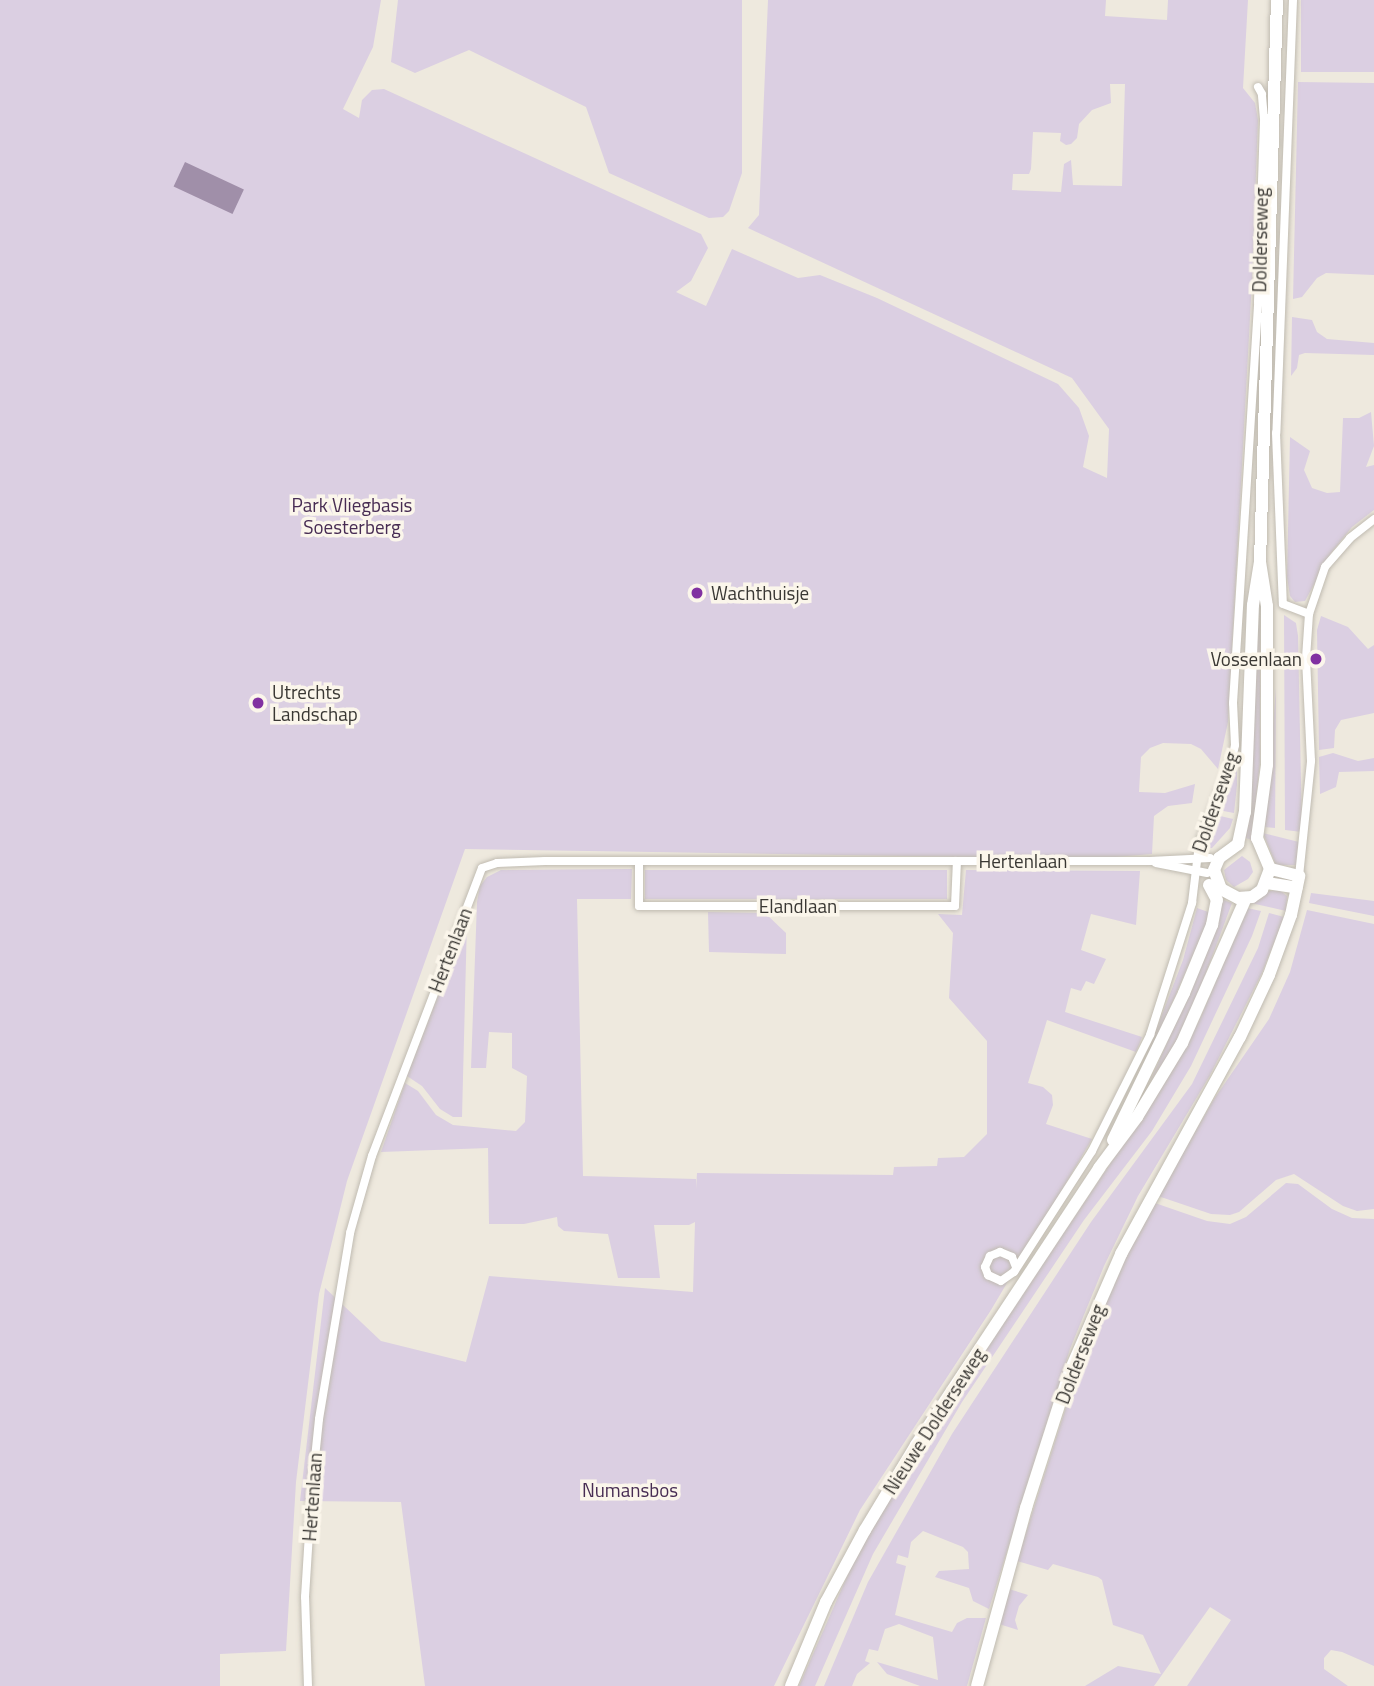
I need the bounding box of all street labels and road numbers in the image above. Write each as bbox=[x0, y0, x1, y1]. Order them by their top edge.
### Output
street label: Dolderseweg bbox=[1248, 187, 1272, 293]
street label: Dolderseweg bbox=[1187, 749, 1243, 855]
street label: Hertenlaan bbox=[979, 850, 1067, 872]
street label: Elandlaan bbox=[759, 895, 837, 917]
street label: Hertenlaan bbox=[423, 904, 477, 996]
street label: Dolderseweg bbox=[1051, 1301, 1109, 1407]
street label: Nieuwe Dolderseweg bbox=[878, 1344, 990, 1498]
street label: Hertenlaan bbox=[298, 1452, 326, 1542]

